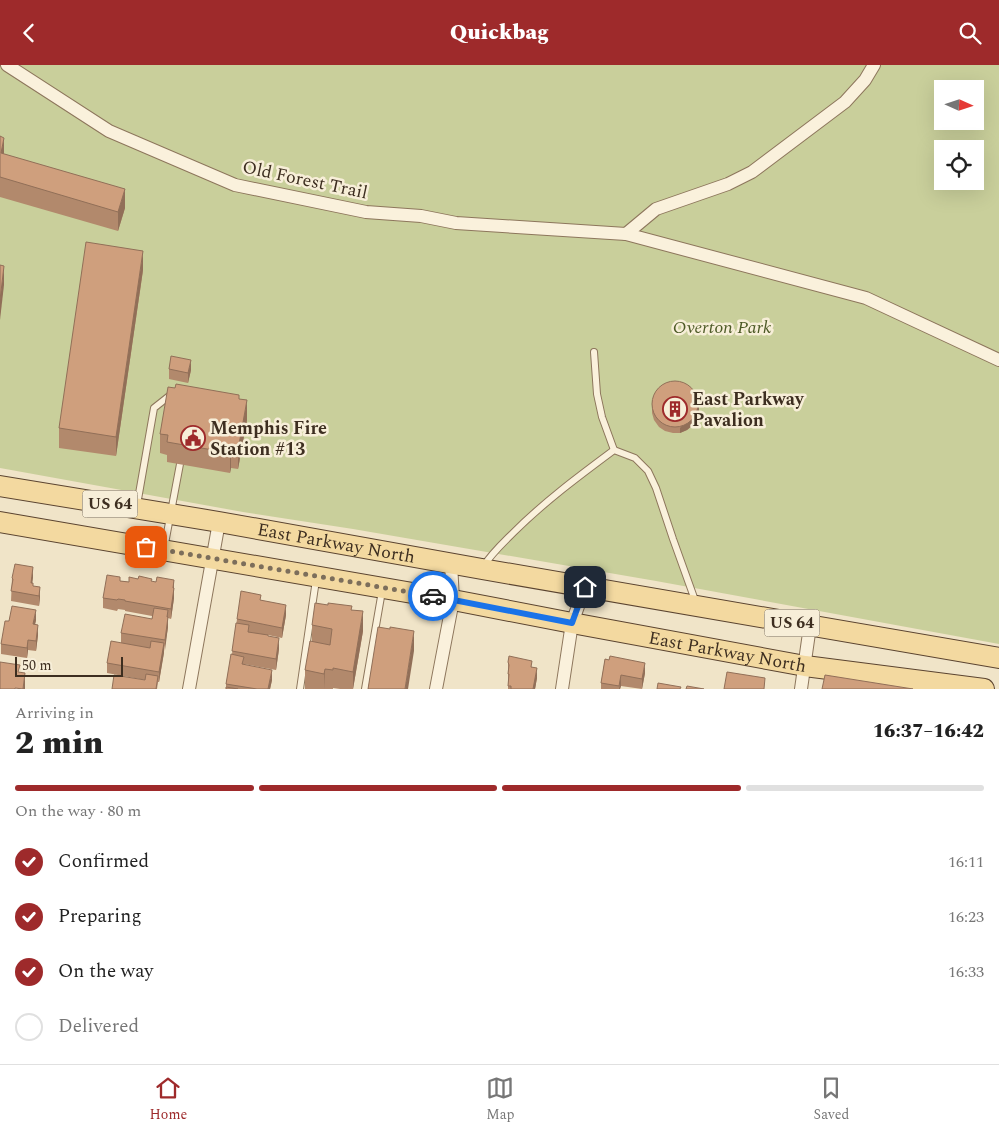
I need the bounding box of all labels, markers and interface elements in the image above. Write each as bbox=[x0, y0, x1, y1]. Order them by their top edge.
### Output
text: Quickbag bbox=[450, 16, 549, 49]
icon: back bbox=[15, 19, 43, 47]
icon: search bbox=[956, 19, 984, 47]
north arrow bbox=[934, 80, 984, 130]
map controls bbox=[934, 80, 984, 190]
button: locate bbox=[934, 140, 984, 190]
street label: Old Forest Trail bbox=[240, 154, 370, 206]
park label: Overton Park bbox=[673, 314, 772, 341]
place label: East Parkway Pavalion bbox=[692, 386, 805, 434]
building icon: East Parkway Pavalion bbox=[662, 396, 688, 422]
place label: Memphis Fire Station #13 bbox=[210, 415, 327, 463]
public building icon: Memphis Fire Station #13 bbox=[180, 425, 206, 451]
road number: US 64 bbox=[82, 491, 138, 517]
street label: East Parkway North bbox=[255, 516, 417, 570]
pin bbox=[125, 526, 167, 568]
icon: bag bbox=[132, 533, 160, 561]
pin bbox=[564, 566, 606, 608]
courier bbox=[408, 571, 458, 621]
icon: home bbox=[571, 573, 599, 601]
icon: car bbox=[419, 582, 447, 610]
road number: US 64 bbox=[764, 609, 820, 637]
street label: East Parkway North bbox=[647, 624, 809, 679]
scale bar bbox=[15, 654, 122, 677]
text: 50 m bbox=[22, 655, 52, 676]
text: Arriving in bbox=[15, 701, 94, 725]
text: 16:37–16:42 bbox=[873, 717, 984, 746]
text: 2 min bbox=[15, 719, 103, 768]
text: On the way · 80 m bbox=[15, 799, 141, 823]
text: Confirmed bbox=[58, 847, 149, 876]
icon: check bbox=[15, 848, 43, 876]
text: 16:11 bbox=[948, 850, 984, 874]
text: Preparing bbox=[58, 902, 142, 931]
icon: check bbox=[15, 903, 43, 931]
text: 16:23 bbox=[948, 905, 984, 929]
text: On the way bbox=[58, 957, 154, 986]
icon: check bbox=[15, 958, 43, 986]
text: 16:33 bbox=[948, 960, 984, 984]
text: Delivered bbox=[58, 1012, 139, 1041]
tab: Home bbox=[150, 1074, 187, 1125]
tab: Map bbox=[486, 1074, 515, 1125]
tab: Saved bbox=[814, 1074, 849, 1125]

